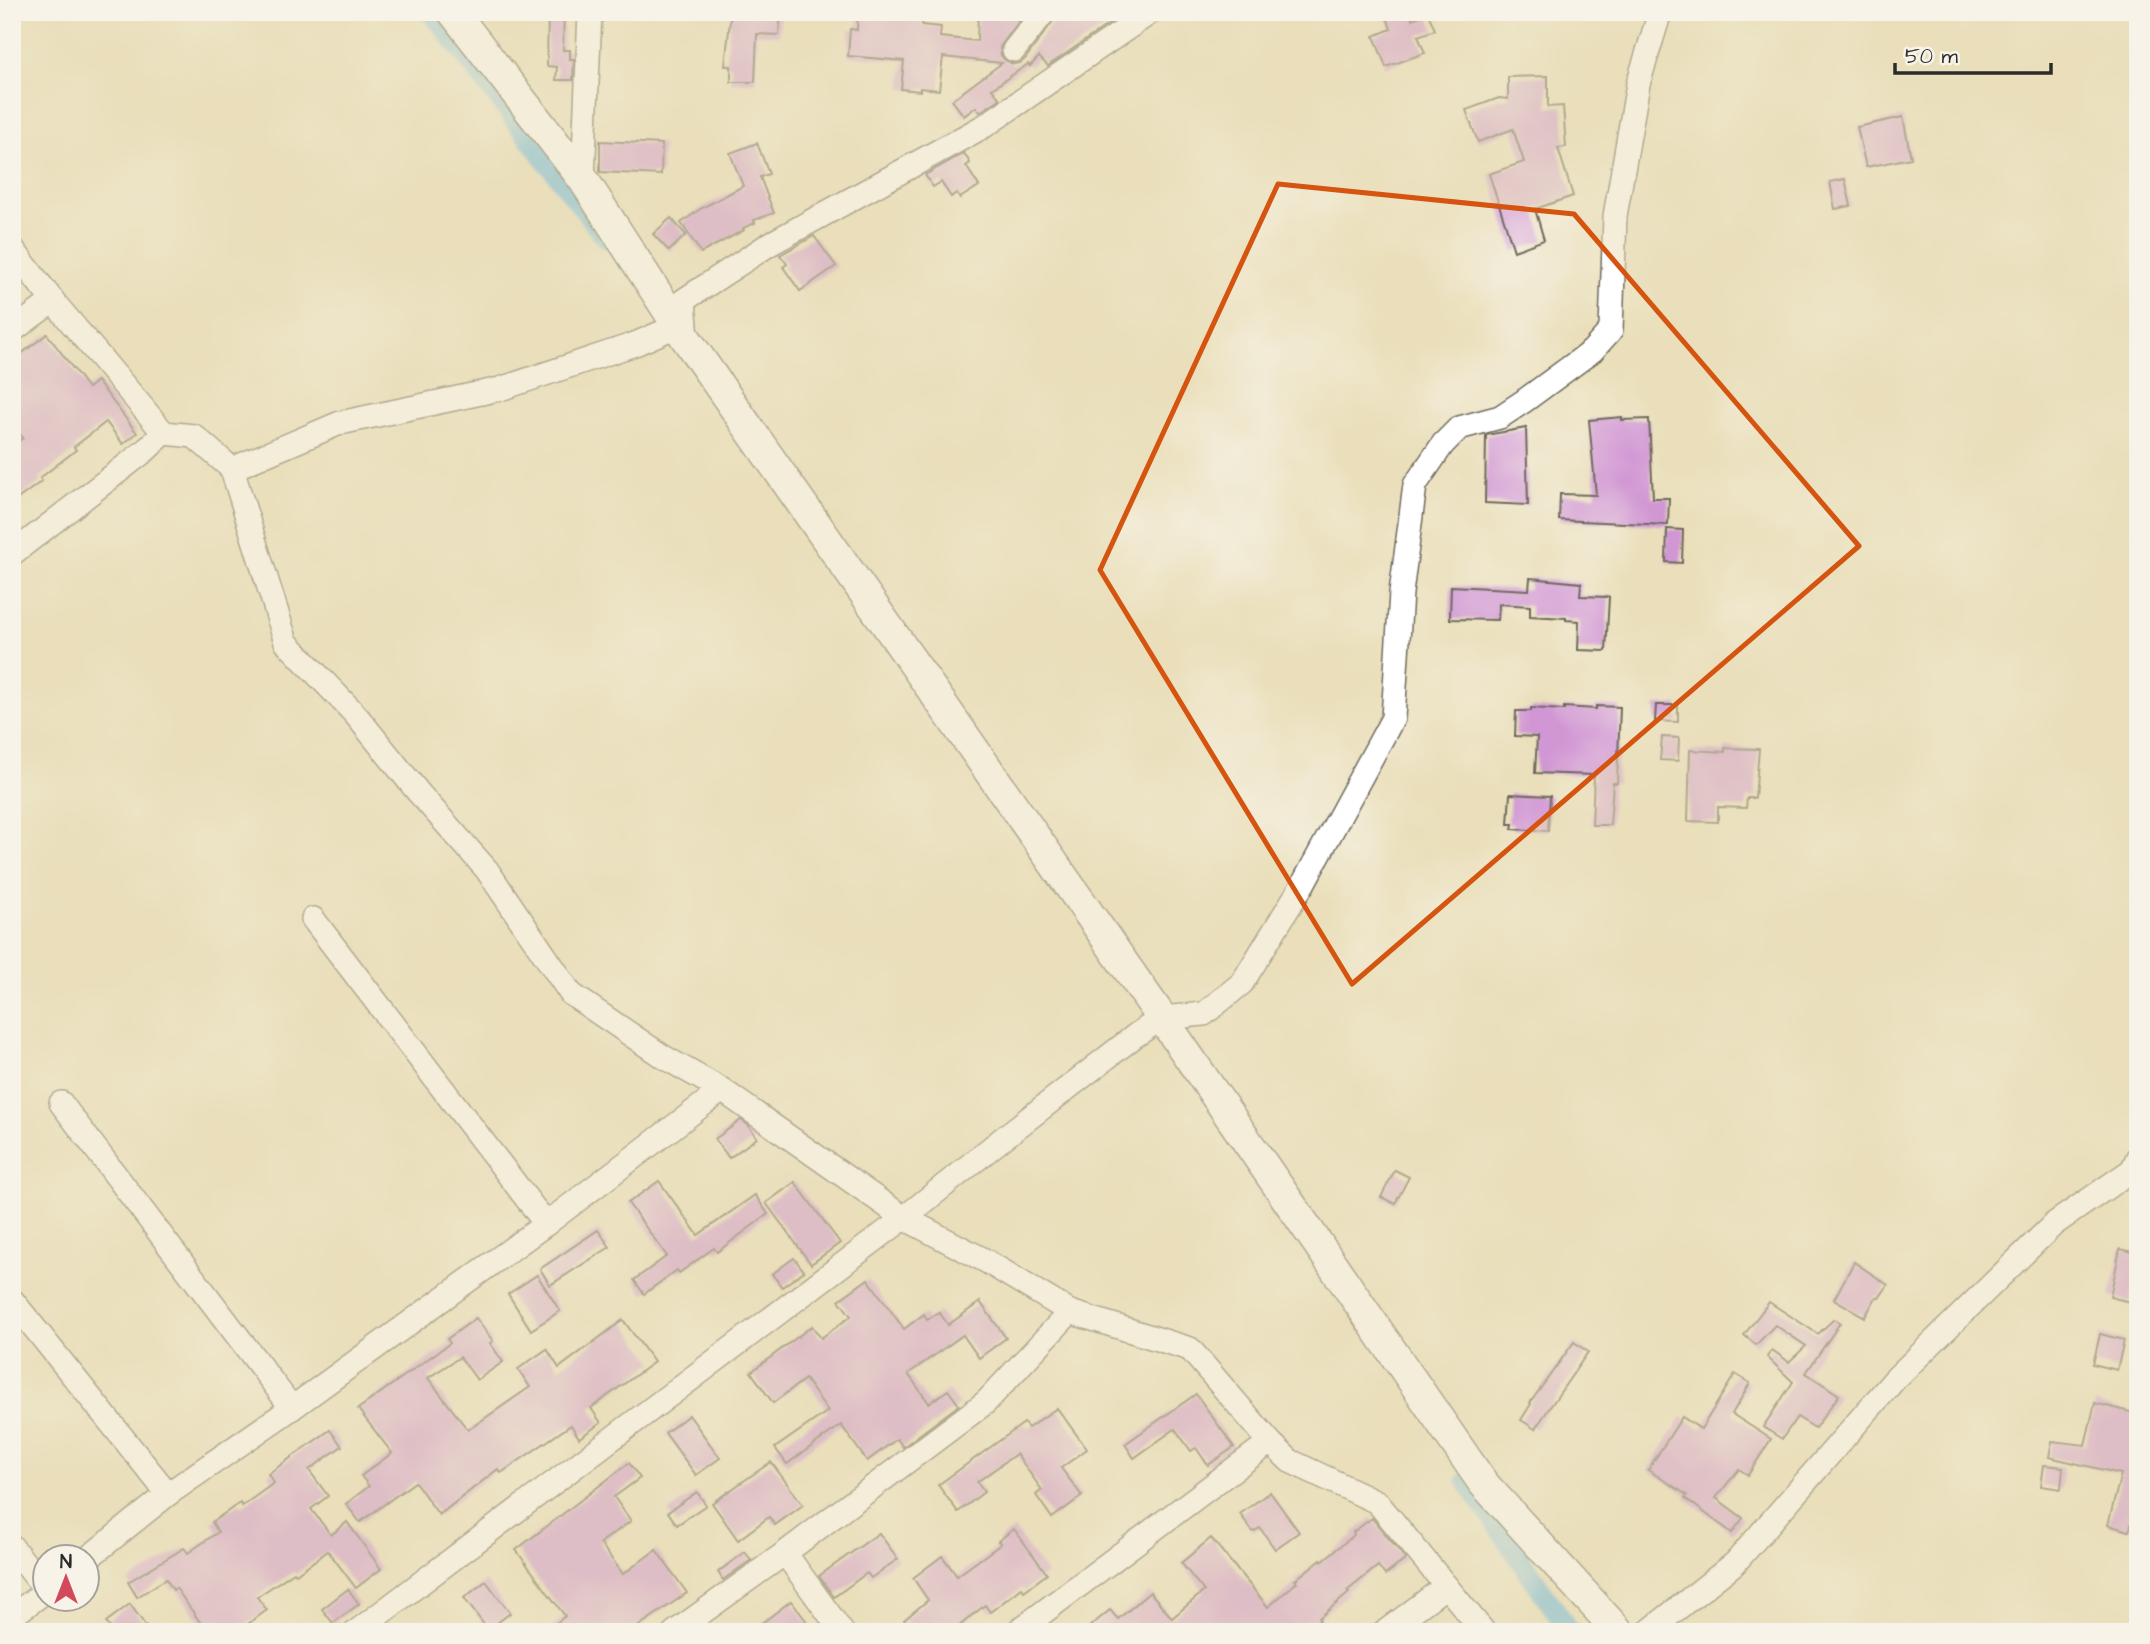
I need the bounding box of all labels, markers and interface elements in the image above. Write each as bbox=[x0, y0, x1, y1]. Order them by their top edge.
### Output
scale bar bbox=[1895, 32, 2050, 76]
text: 50 m bbox=[1905, 42, 1959, 71]
north arrow bbox=[32, 1542, 102, 1612]
text: N bbox=[60, 1549, 72, 1576]

